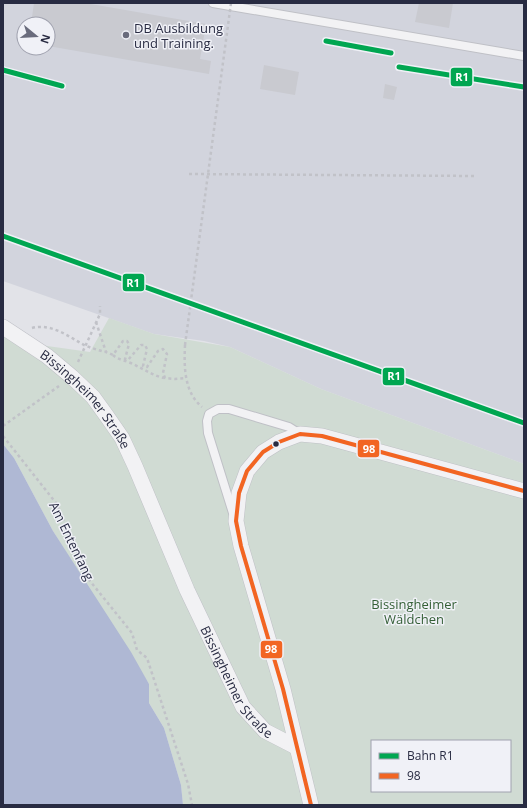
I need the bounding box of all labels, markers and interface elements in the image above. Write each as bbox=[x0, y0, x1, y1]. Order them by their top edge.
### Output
north arrow bbox=[16, 16, 56, 56]
place label: DB Ausbildung und Training. bbox=[134, 19, 223, 52]
marker: DB Ausbildung und Training. bbox=[121, 30, 131, 40]
text: N bbox=[37, 33, 55, 46]
line badge: R1 bbox=[450, 67, 473, 87]
text: R1 bbox=[455, 69, 469, 84]
line badge: R1 bbox=[122, 273, 145, 292]
text: R1 bbox=[126, 275, 140, 290]
street label: Bissingheimer Straße bbox=[37, 345, 135, 452]
line badge: R1 bbox=[382, 367, 405, 386]
text: R1 bbox=[387, 368, 401, 383]
unlabelled marker bbox=[271, 439, 281, 449]
line badge: 98 bbox=[357, 439, 380, 458]
text: 98 bbox=[363, 441, 375, 456]
street label: Am Entenfang bbox=[45, 499, 99, 583]
park label: Bissingheimer Wäldchen bbox=[371, 595, 457, 628]
street label: Bissingheimer Straße bbox=[196, 623, 276, 742]
line badge: 98 bbox=[260, 640, 283, 659]
text: 98 bbox=[265, 641, 277, 656]
legend bbox=[371, 740, 511, 792]
text: Bahn R1 bbox=[407, 747, 454, 764]
text: 98 bbox=[407, 767, 421, 784]

